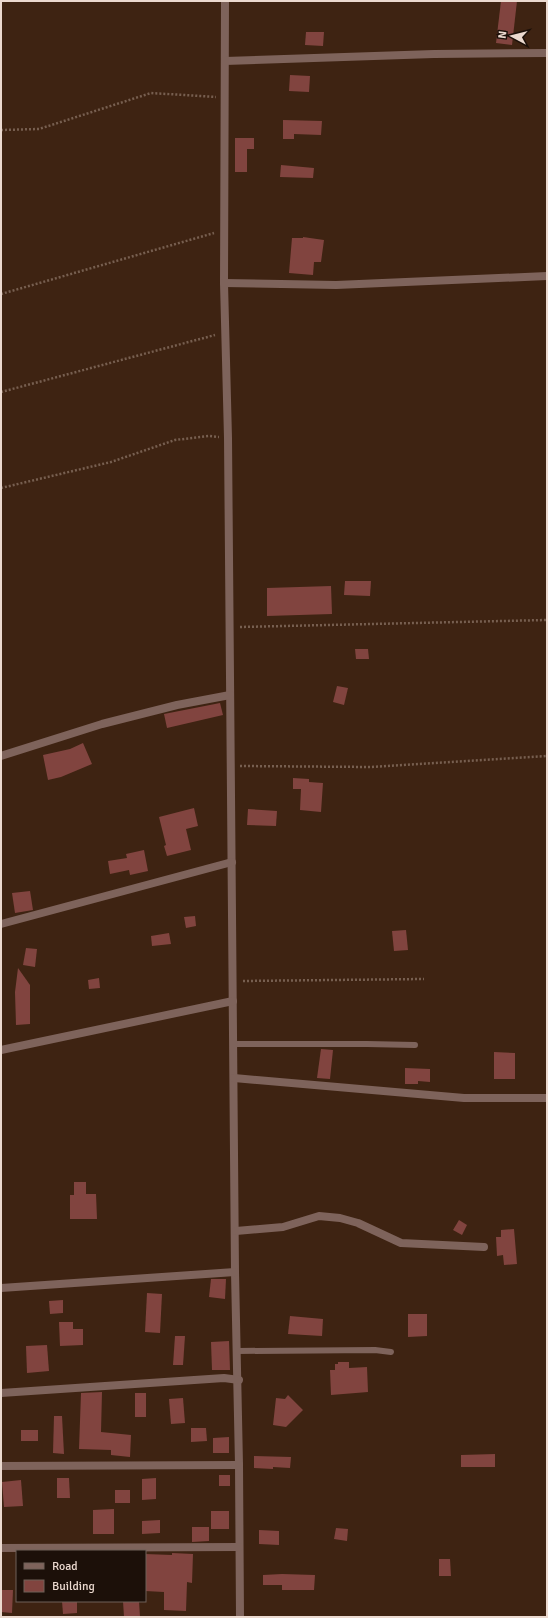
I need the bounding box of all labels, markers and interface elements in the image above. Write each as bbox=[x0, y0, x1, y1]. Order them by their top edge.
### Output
north arrow bbox=[492, 16, 532, 56]
text: N bbox=[496, 30, 509, 39]
legend bbox=[16, 1550, 146, 1602]
text: Road bbox=[52, 1559, 78, 1574]
text: Building bbox=[52, 1579, 95, 1594]

